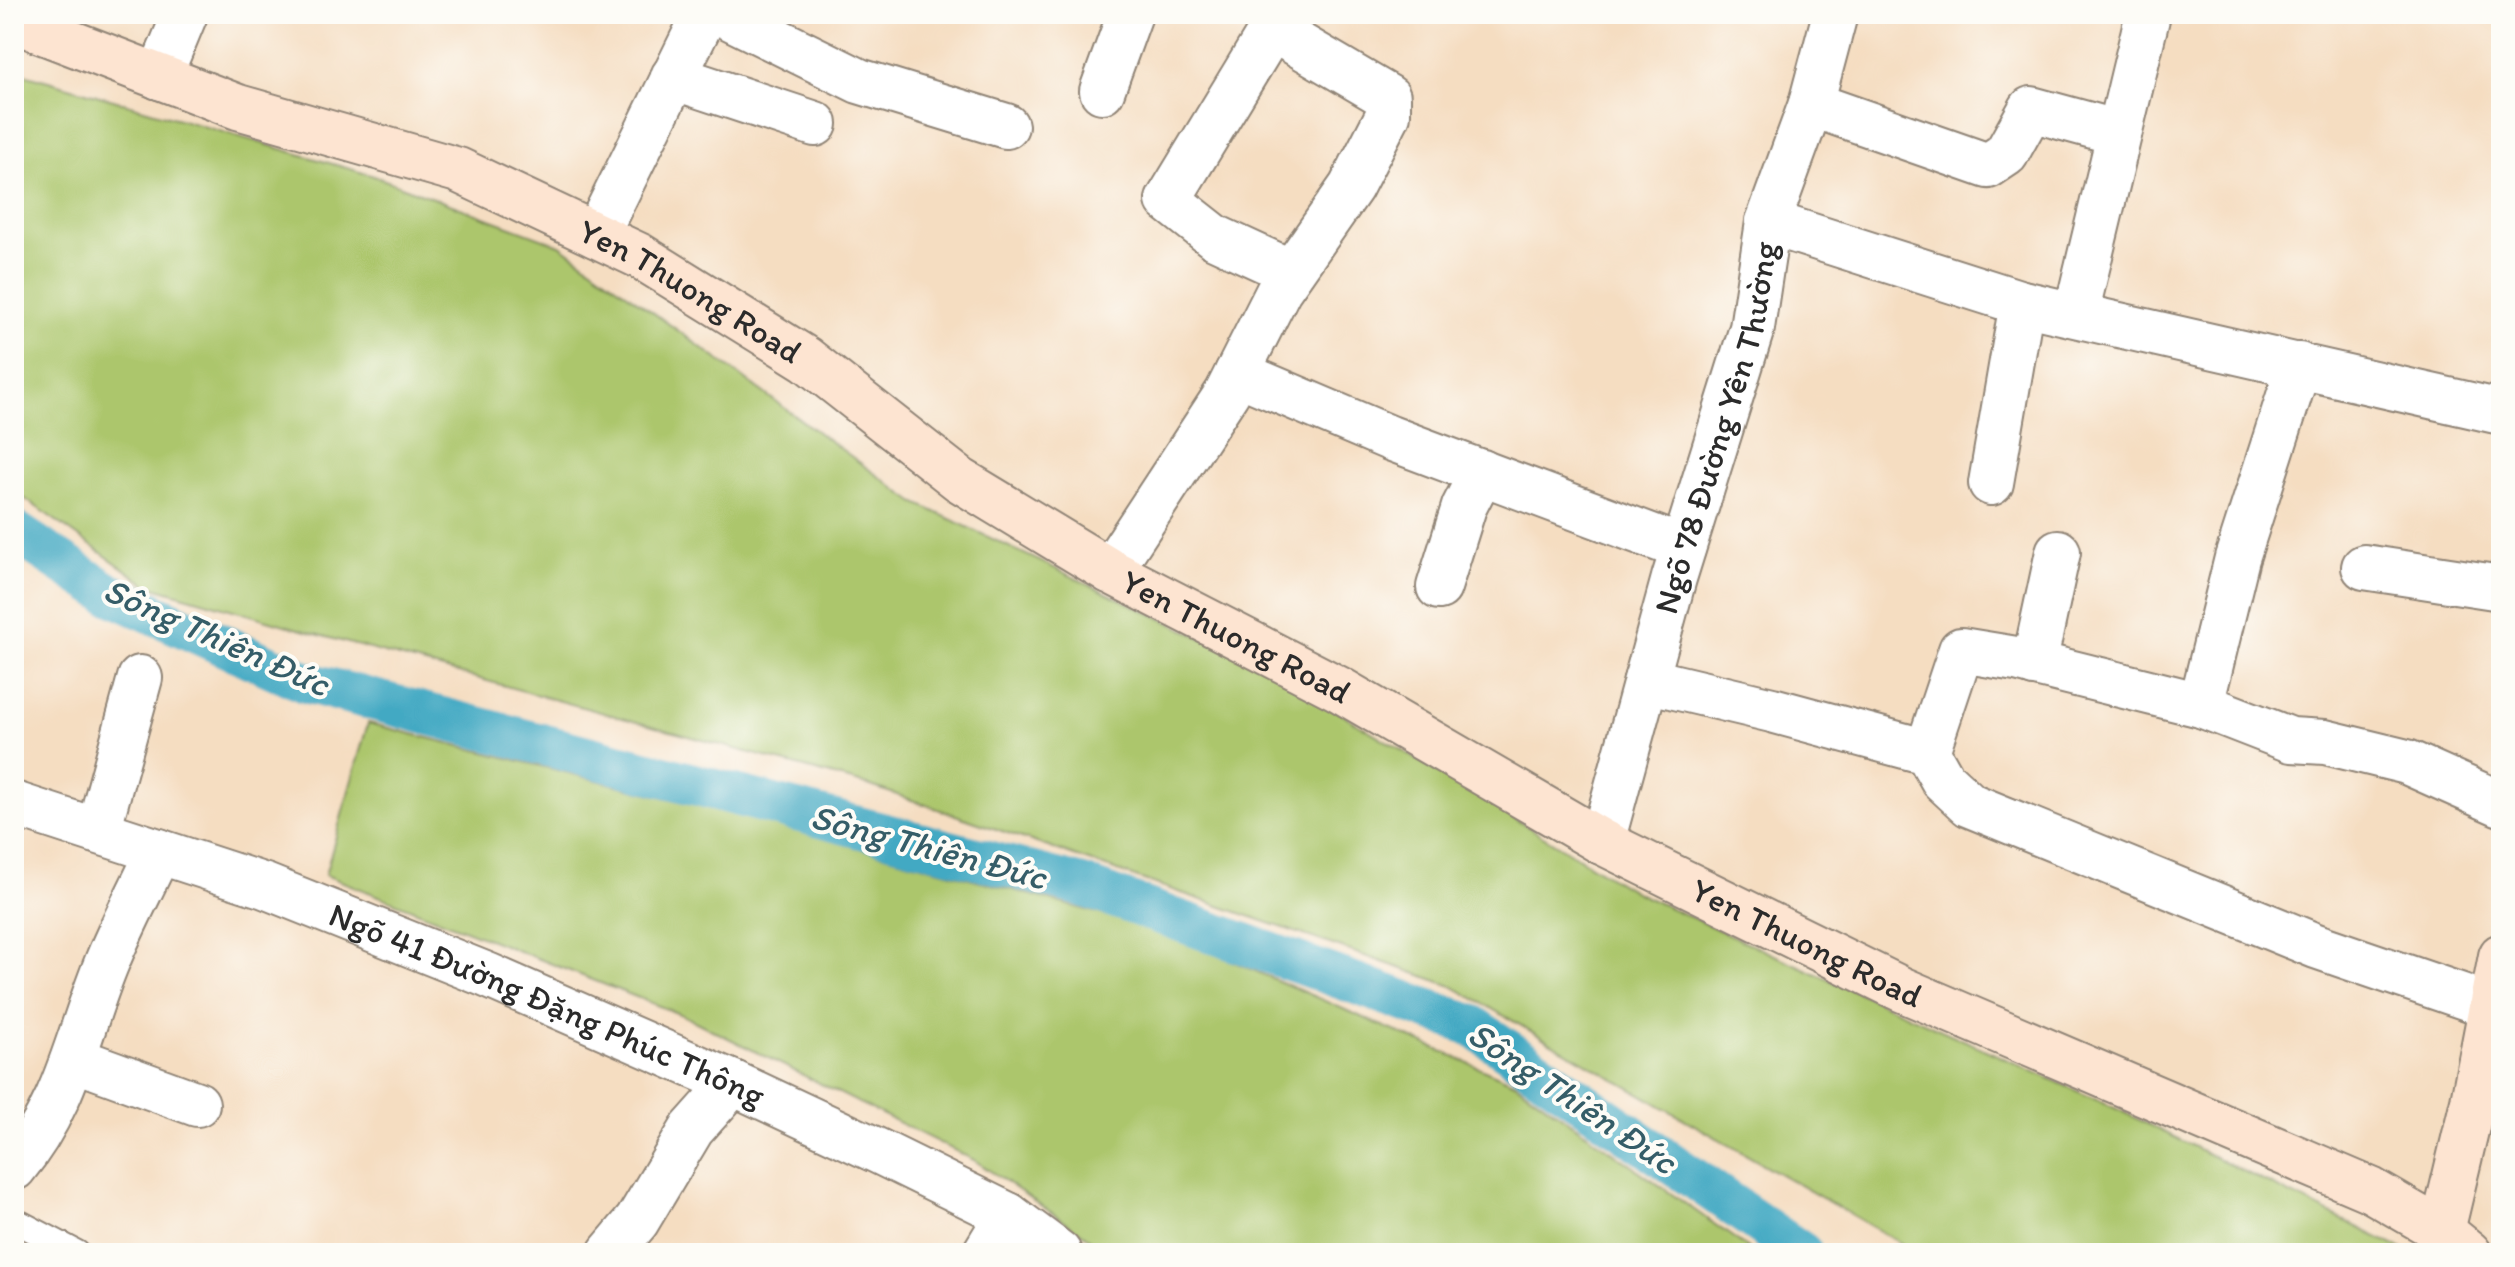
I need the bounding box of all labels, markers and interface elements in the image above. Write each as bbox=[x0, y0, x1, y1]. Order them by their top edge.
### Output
street label: Yen Thuong Road bbox=[572, 210, 809, 372]
street label: Ngõ 78 Đường Yên Thường bbox=[1645, 238, 1786, 618]
street label: Yen Thuong Road bbox=[1115, 561, 1358, 712]
water label: Sông Thiên Đức bbox=[97, 568, 337, 706]
water label: Sông Thiên Đức bbox=[806, 794, 1052, 899]
street label: Yen Thuong Road bbox=[1684, 869, 1928, 1017]
street label: Ngõ 41 Đường Đặng Phúc Thông bbox=[323, 894, 772, 1116]
water label: Sông Thiên Đức bbox=[1460, 1012, 1686, 1184]

